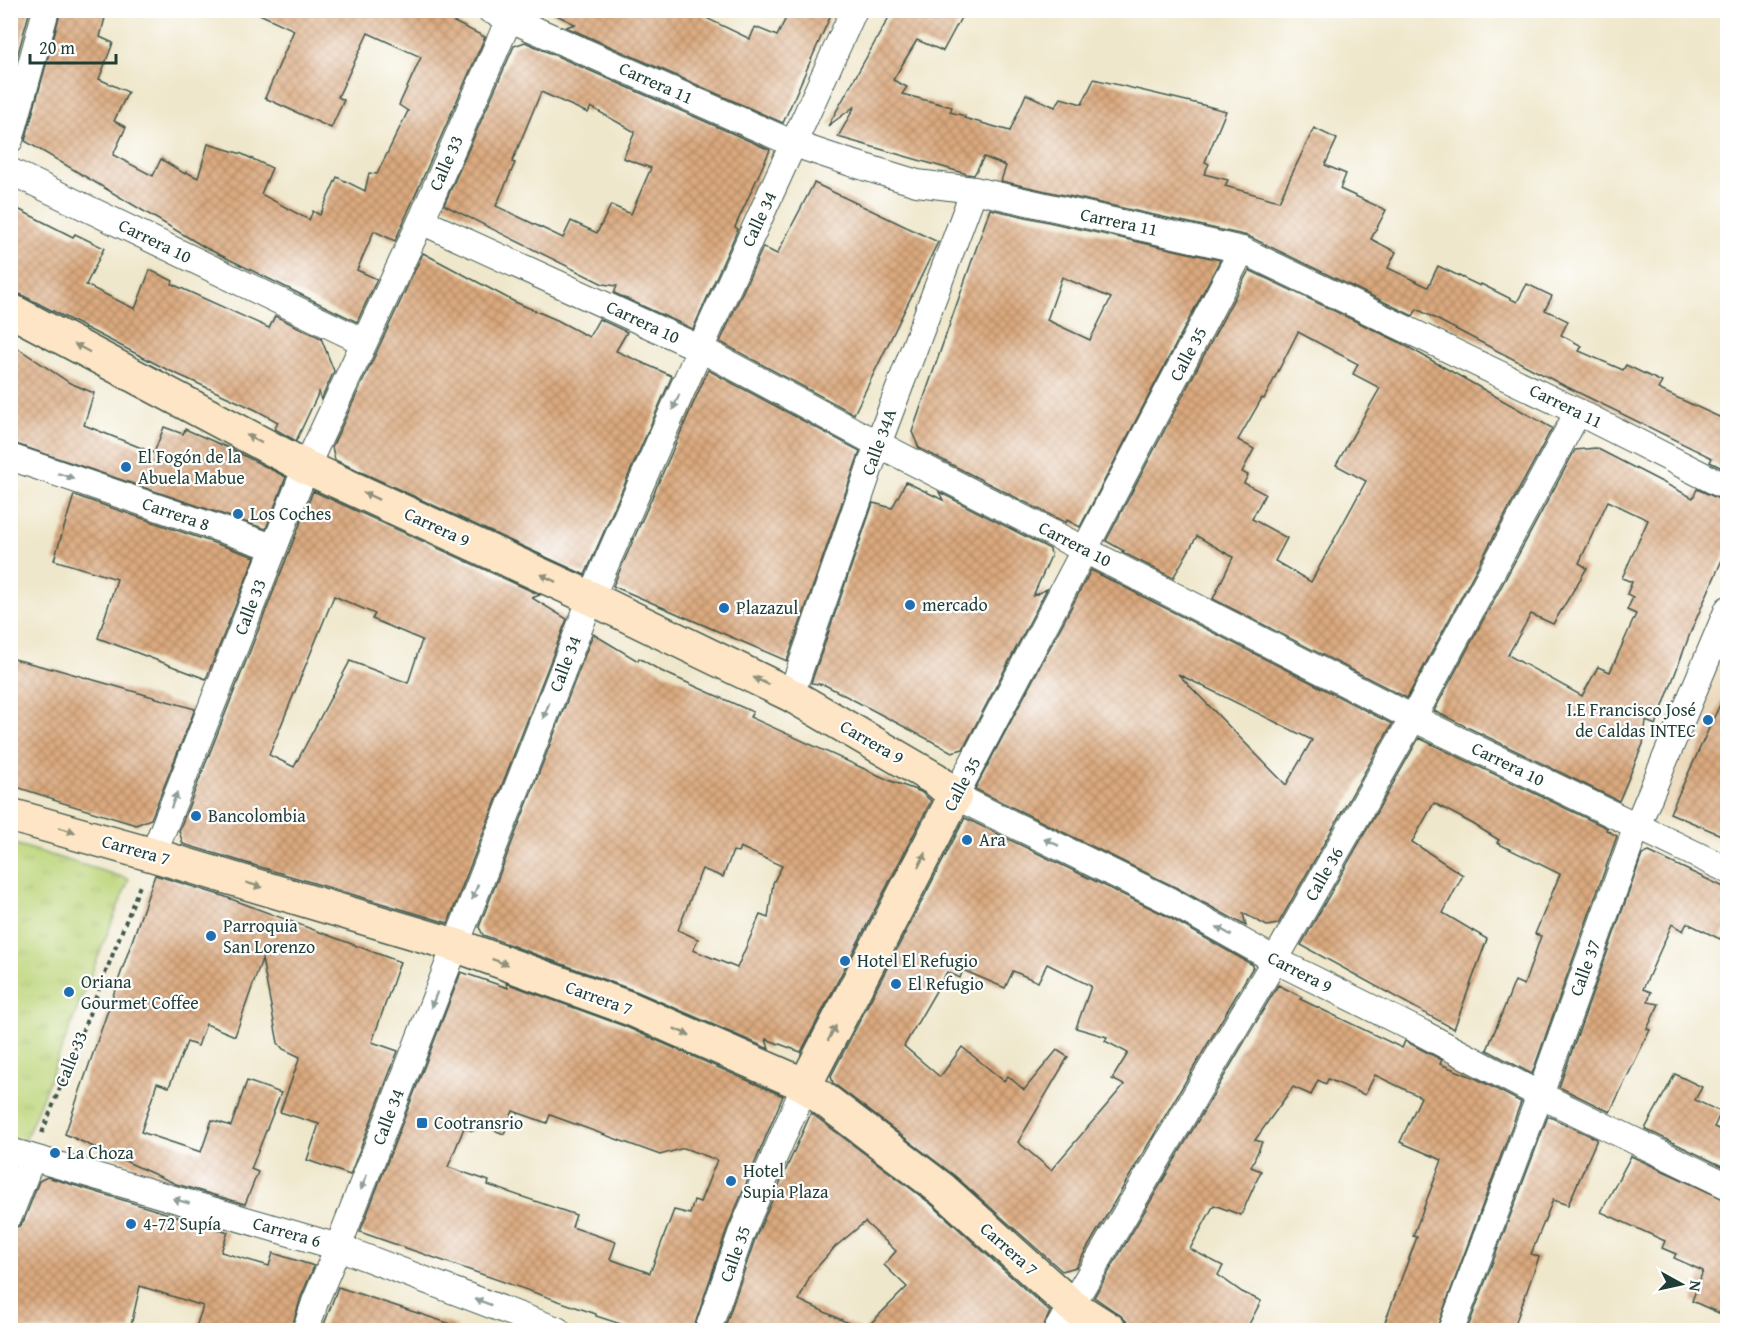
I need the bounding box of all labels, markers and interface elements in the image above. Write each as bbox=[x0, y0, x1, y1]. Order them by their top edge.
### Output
scale bar bbox=[30, 27, 116, 65]
text: 20 m bbox=[39, 34, 75, 61]
street label: Carrera 11 bbox=[615, 54, 697, 111]
street label: Calle 33 bbox=[421, 131, 470, 195]
street label: Calle 34 bbox=[734, 187, 783, 251]
street label: Carrera 11 bbox=[1078, 200, 1160, 243]
street label: Carrera 10 bbox=[114, 211, 197, 270]
street label: Carrera 10 bbox=[602, 293, 685, 350]
street label: Calle 35 bbox=[1162, 322, 1213, 386]
one-way arrow bbox=[73, 343, 90, 353]
street label: Carrera 11 bbox=[1525, 376, 1607, 435]
one-way arrow bbox=[672, 394, 681, 411]
street label: Calle 34A bbox=[854, 405, 903, 479]
one-way arrow bbox=[246, 434, 263, 444]
place label: El Fogón de la Abuela Mabue bbox=[138, 443, 245, 491]
marker: El Fogón de la Abuela Mabue bbox=[119, 460, 133, 474]
one-way arrow bbox=[57, 472, 75, 482]
street label: Carrera 8 bbox=[139, 489, 214, 538]
one-way arrow bbox=[362, 492, 379, 501]
place label: Los Coches bbox=[250, 500, 331, 527]
street label: Carrera 9 bbox=[400, 500, 474, 554]
marker: Los Coches bbox=[231, 507, 245, 521]
street label: Carrera 10 bbox=[1034, 514, 1117, 574]
one-way arrow bbox=[539, 573, 556, 582]
street label: Calle 33 bbox=[227, 575, 273, 639]
place label: mercado bbox=[922, 591, 988, 618]
place label: Plazazul bbox=[736, 594, 798, 621]
marker: mercado bbox=[903, 598, 917, 612]
marker: Plazazul bbox=[717, 601, 731, 615]
street label: Calle 34 bbox=[542, 632, 588, 696]
one-way arrow bbox=[753, 676, 770, 685]
place label: I.E Francisco José de Caldas INTEC bbox=[1567, 696, 1696, 744]
one-way arrow bbox=[541, 702, 551, 720]
street label: Carrera 9 bbox=[835, 712, 909, 771]
marker: I.E Francisco José de Caldas INTEC bbox=[1701, 713, 1715, 727]
street label: Carrera 10 bbox=[1467, 734, 1550, 793]
street label: Calle 35 bbox=[936, 752, 987, 816]
one-way arrow bbox=[170, 791, 179, 809]
place label: Bancolombia bbox=[208, 802, 306, 829]
marker: Bancolombia bbox=[189, 809, 203, 823]
one-way arrow bbox=[58, 826, 76, 836]
place label: Ara bbox=[979, 826, 1006, 853]
street label: Carrera 7 bbox=[99, 827, 173, 872]
marker: Ara bbox=[960, 833, 974, 847]
one-way arrow bbox=[1042, 837, 1059, 846]
street label: Calle 36 bbox=[1297, 842, 1350, 906]
one-way arrow bbox=[917, 851, 927, 868]
one-way arrow bbox=[245, 881, 263, 890]
one-way arrow bbox=[470, 884, 480, 902]
place label: Parroquia San Lorenzo bbox=[223, 912, 315, 960]
one-way arrow bbox=[1215, 926, 1232, 936]
marker: Parroquia San Lorenzo bbox=[204, 929, 218, 943]
street label: Calle 37 bbox=[1562, 936, 1607, 1000]
street label: Carrera 9 bbox=[1263, 944, 1337, 999]
place label: Hotel El Refugio bbox=[857, 947, 978, 974]
marker: Hotel El Refugio bbox=[838, 954, 852, 968]
one-way arrow bbox=[491, 957, 509, 967]
place label: Oriana Gourmet Coffee bbox=[81, 968, 199, 1016]
place label: El Refugio bbox=[908, 970, 984, 997]
street label: Carrera 7 bbox=[562, 973, 637, 1022]
marker: El Refugio bbox=[889, 977, 903, 991]
marker: Oriana Gourmet Coffee bbox=[62, 985, 76, 999]
one-way arrow bbox=[428, 991, 438, 1009]
one-way arrow bbox=[827, 1024, 837, 1041]
street label: Calle 33 bbox=[47, 1027, 94, 1091]
one-way arrow bbox=[674, 1027, 691, 1036]
street label: Calle 34 bbox=[365, 1085, 411, 1149]
place label: Cootransrio bbox=[434, 1109, 523, 1136]
marker: Cootransrio bbox=[415, 1116, 429, 1130]
place label: La Choza bbox=[67, 1139, 134, 1166]
marker: La Choza bbox=[48, 1146, 62, 1160]
place label: Hotel Supia Plaza bbox=[743, 1157, 829, 1205]
one-way arrow bbox=[358, 1173, 368, 1191]
marker: Hotel Supia Plaza bbox=[724, 1174, 738, 1188]
one-way arrow bbox=[172, 1196, 190, 1205]
street label: Carrera 6 bbox=[250, 1209, 324, 1254]
place label: 4-72 Supía bbox=[143, 1210, 221, 1237]
street label: Carrera 7 bbox=[974, 1215, 1044, 1282]
marker: 4-72 Supía bbox=[124, 1217, 138, 1231]
street label: Calle 35 bbox=[712, 1222, 757, 1286]
north arrow bbox=[1651, 1254, 1711, 1314]
text: N bbox=[1683, 1279, 1708, 1293]
one-way arrow bbox=[474, 1297, 492, 1306]

